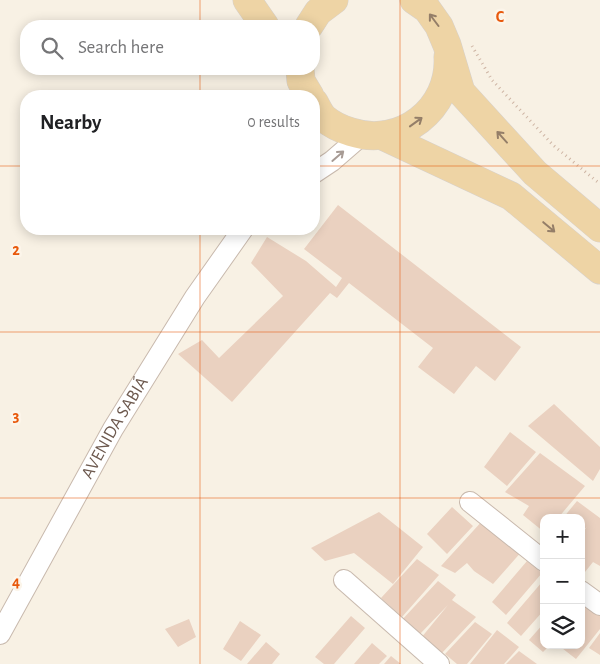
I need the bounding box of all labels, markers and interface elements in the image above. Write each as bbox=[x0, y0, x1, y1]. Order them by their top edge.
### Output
text: C bbox=[496, 9, 505, 25]
one-way arrow bbox=[429, 14, 440, 27]
search box bbox=[20, 20, 320, 75]
icon: search bbox=[38, 34, 66, 62]
text: Search here bbox=[78, 38, 164, 57]
text: Nearby bbox=[40, 112, 101, 133]
text: 0 results bbox=[247, 114, 300, 130]
one-way arrow bbox=[409, 117, 423, 127]
one-way arrow bbox=[496, 130, 508, 143]
one-way arrow bbox=[332, 150, 345, 161]
one-way arrow bbox=[542, 222, 555, 233]
text: 2 bbox=[12, 242, 20, 258]
street label: AVENIDA SABIÁ bbox=[78, 372, 152, 482]
text: 3 bbox=[13, 408, 20, 424]
map controls bbox=[540, 514, 585, 649]
button: + bbox=[540, 514, 585, 559]
button: − bbox=[540, 559, 585, 604]
text: 4 bbox=[12, 574, 20, 590]
button: layers bbox=[540, 604, 585, 649]

